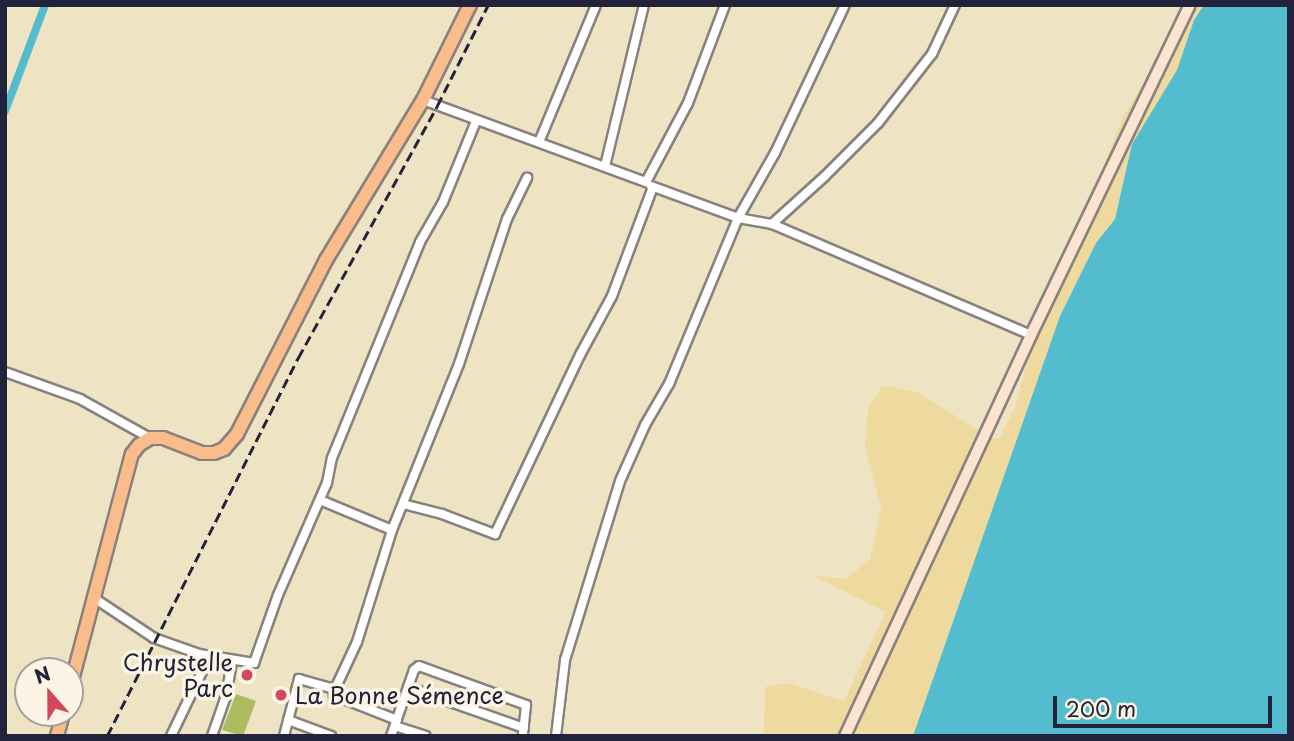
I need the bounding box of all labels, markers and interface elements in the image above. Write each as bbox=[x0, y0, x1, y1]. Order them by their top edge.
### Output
place label: Chrystelle Parc bbox=[123, 648, 233, 702]
north arrow bbox=[14, 657, 84, 727]
text: N bbox=[30, 658, 54, 690]
marker: Chrystelle Parc bbox=[239, 667, 255, 683]
place label: La Bonne Sémence bbox=[295, 681, 506, 709]
scale bar bbox=[1056, 682, 1275, 726]
marker: La Bonne Sémence bbox=[273, 687, 289, 703]
text: 200 m bbox=[1066, 692, 1136, 724]

